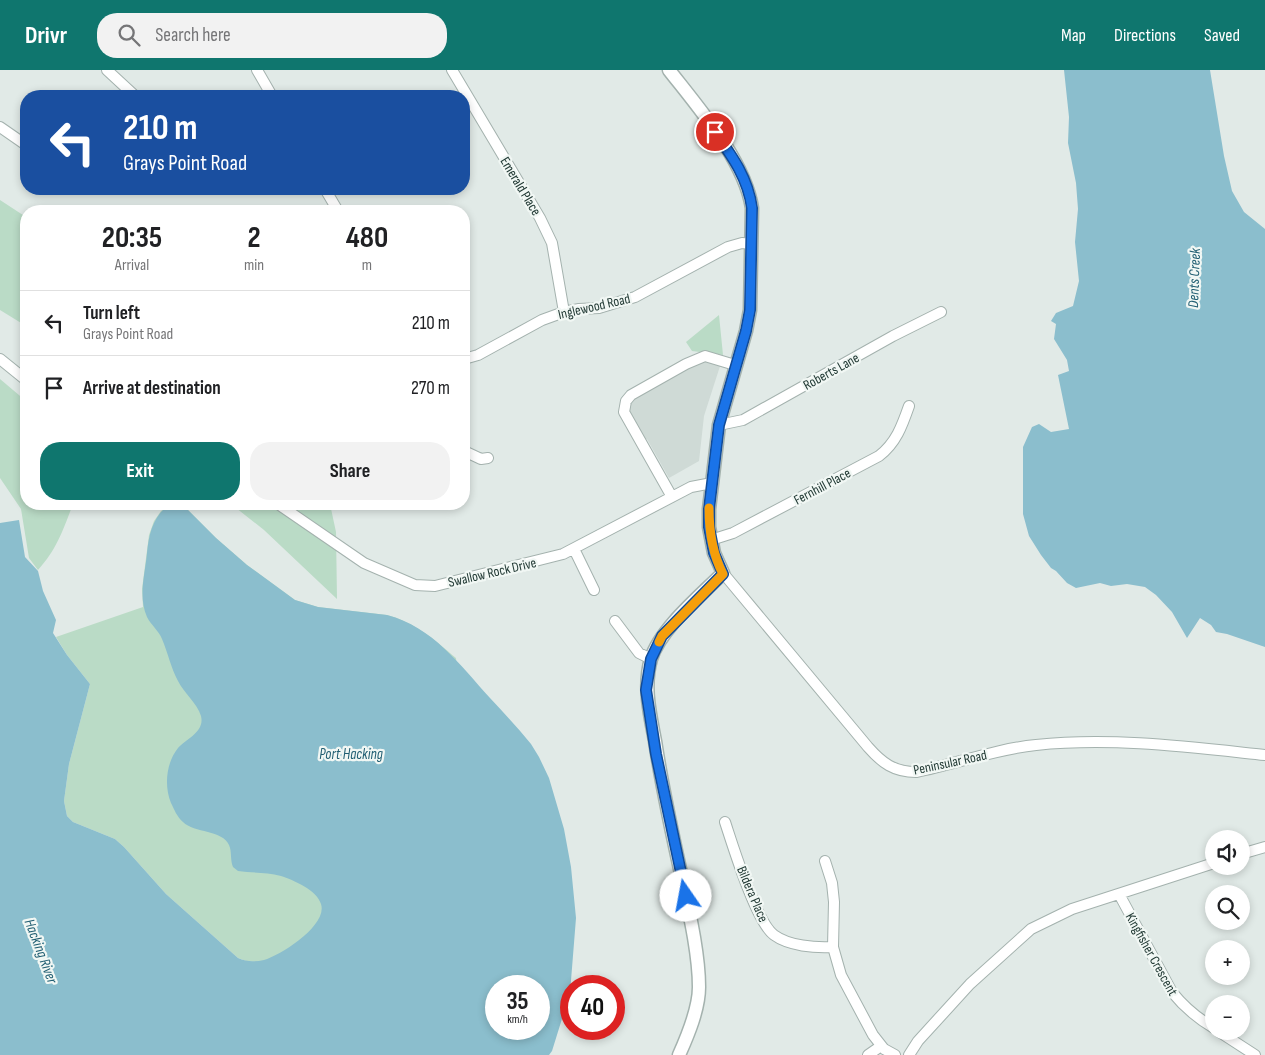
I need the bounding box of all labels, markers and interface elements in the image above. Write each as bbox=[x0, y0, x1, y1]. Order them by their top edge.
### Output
search box bbox=[97, 13, 447, 58]
text: Drivr bbox=[25, 21, 67, 50]
icon: search bbox=[115, 21, 143, 49]
text: Search here bbox=[155, 24, 231, 47]
text: Map bbox=[1061, 25, 1086, 46]
text: Directions bbox=[1114, 25, 1176, 46]
text: Saved bbox=[1204, 25, 1240, 46]
text: 210 m bbox=[123, 107, 197, 150]
icon: left bbox=[40, 110, 105, 175]
pin bbox=[694, 111, 736, 153]
icon: arrive bbox=[701, 118, 729, 146]
text: Grays Point Road bbox=[123, 150, 247, 177]
street label: Emerald Place bbox=[496, 154, 545, 219]
text: 20:35 bbox=[102, 220, 162, 256]
text: 2 bbox=[247, 220, 261, 256]
text: 480 bbox=[346, 220, 388, 256]
water label: Dents Creek bbox=[1184, 247, 1205, 308]
text: Arrival bbox=[115, 256, 149, 275]
text: min bbox=[244, 256, 264, 275]
text: m bbox=[362, 256, 372, 275]
street label: Inglewood Road bbox=[556, 290, 632, 323]
text: Turn left bbox=[83, 302, 140, 325]
icon: left bbox=[40, 309, 68, 337]
text: 210 m bbox=[412, 312, 450, 335]
text: Grays Point Road bbox=[83, 325, 173, 344]
street label: Roberts Lane bbox=[800, 349, 862, 394]
icon: arrive bbox=[40, 374, 68, 402]
text: Arrive at destination bbox=[83, 377, 221, 400]
text: 270 m bbox=[411, 377, 450, 400]
button: Exit bbox=[40, 442, 240, 500]
button: Share bbox=[250, 442, 450, 500]
street label: Fernhill Place bbox=[791, 464, 854, 508]
street label: Swallow Rock Drive bbox=[446, 554, 538, 591]
water label: Port Hacking bbox=[319, 745, 383, 764]
street label: Peninsular Road bbox=[912, 746, 988, 779]
map controls bbox=[1205, 830, 1250, 1040]
button: sound bbox=[1205, 830, 1250, 875]
street label: Bildera Place bbox=[733, 864, 772, 925]
position arrow bbox=[659, 869, 711, 921]
button: search bbox=[1205, 885, 1250, 930]
street label: Kingfisher Crescent bbox=[1122, 910, 1181, 999]
water label: Hacking River bbox=[20, 916, 62, 987]
button: + bbox=[1205, 940, 1250, 985]
speed limit sign: 40 bbox=[560, 975, 625, 1040]
text: 35 bbox=[506, 986, 529, 1017]
button: − bbox=[1205, 995, 1250, 1040]
text: km/h bbox=[507, 1012, 528, 1027]

